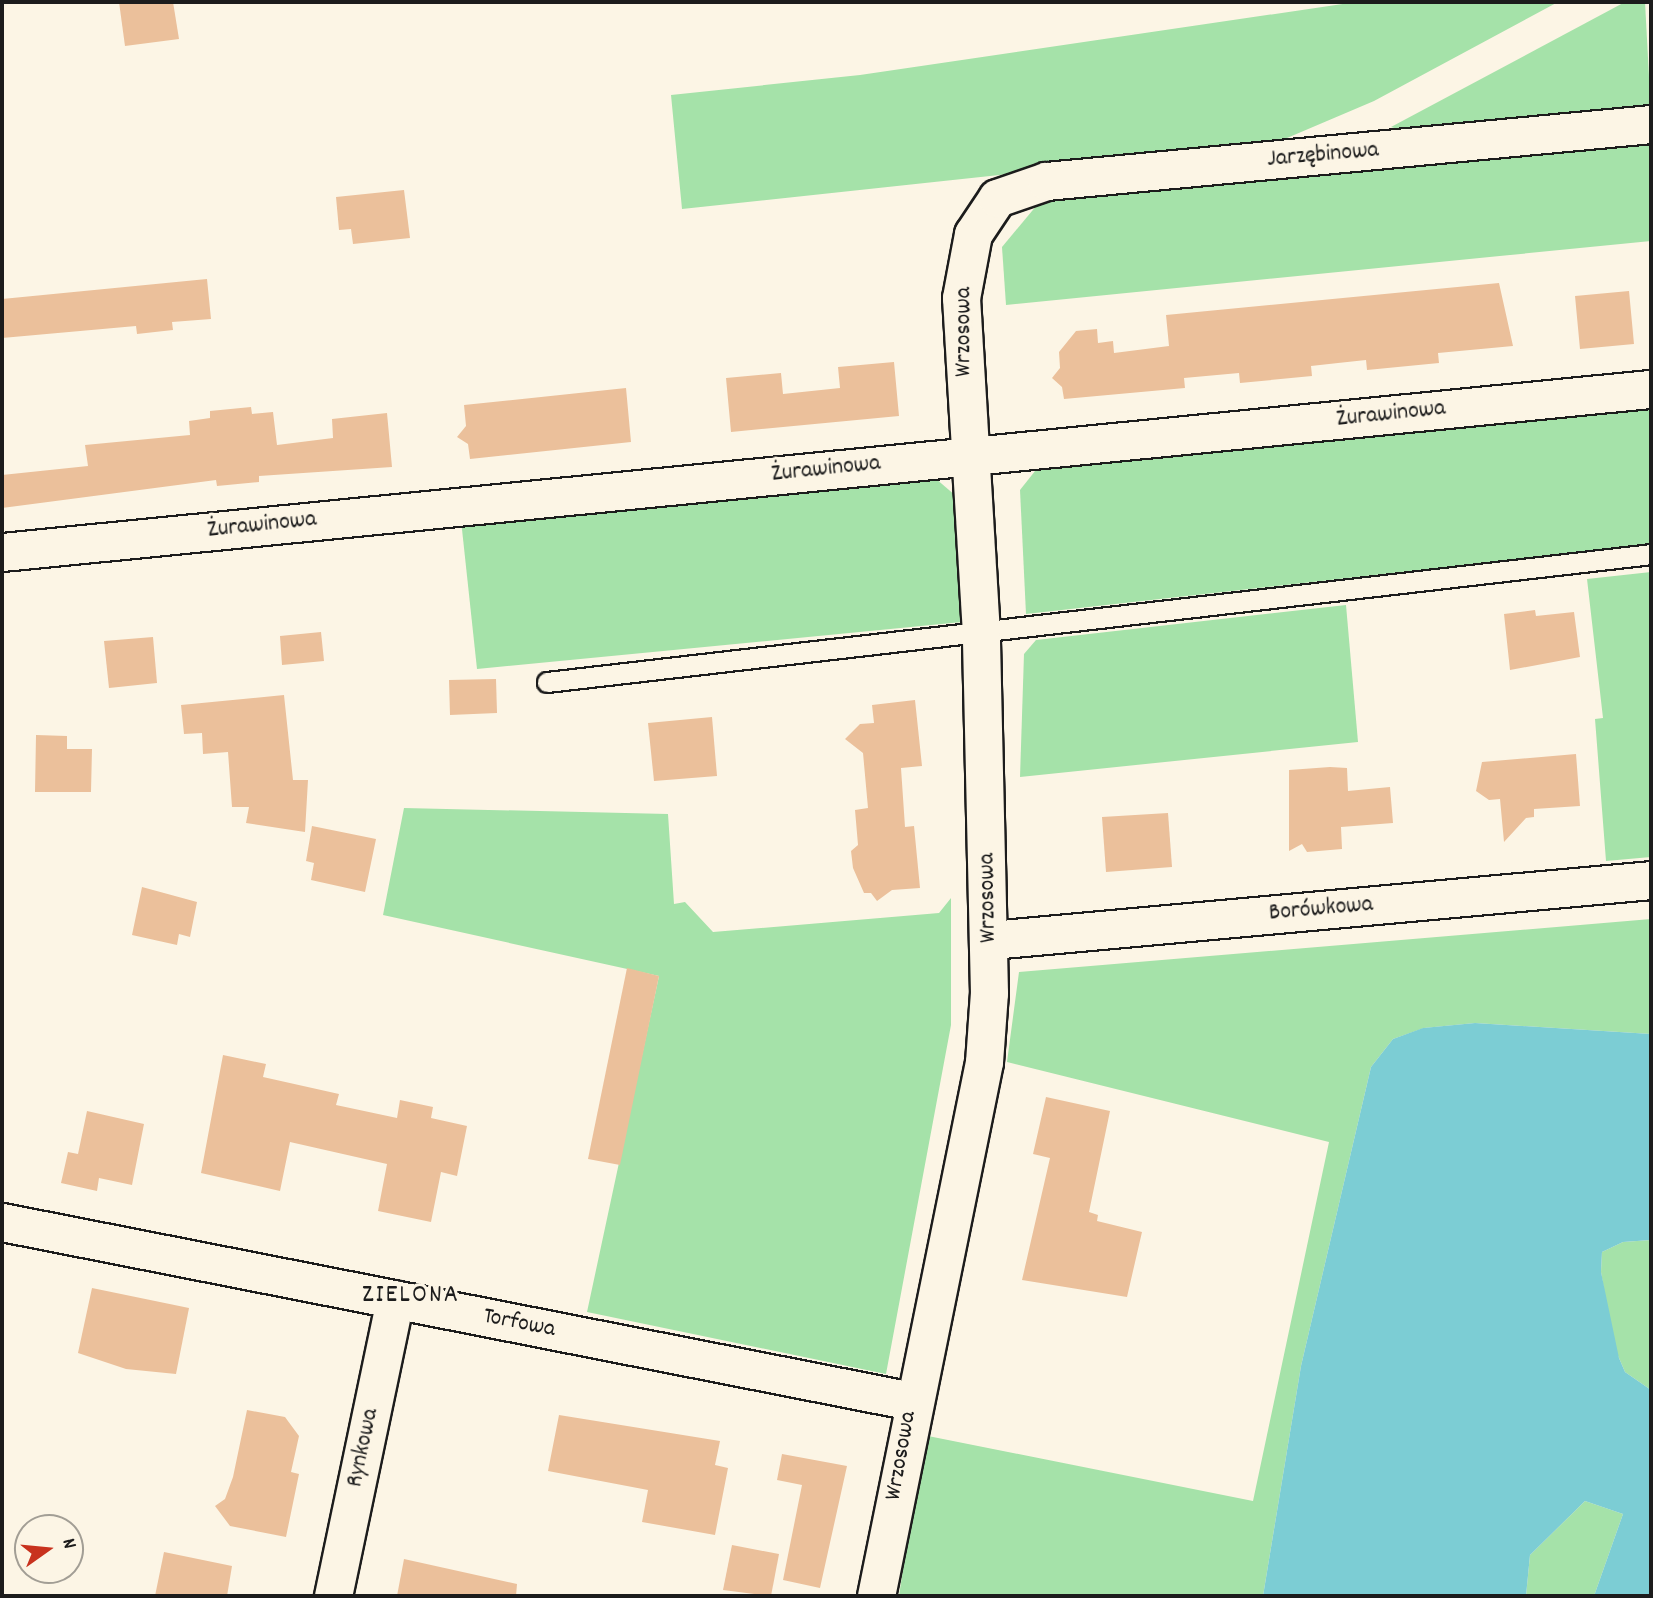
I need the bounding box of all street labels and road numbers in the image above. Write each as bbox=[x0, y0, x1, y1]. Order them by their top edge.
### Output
street label: Jarzębinowa bbox=[1266, 137, 1380, 175]
street label: Wrzosowa bbox=[951, 287, 979, 377]
street label: Żurawinowa bbox=[1335, 395, 1447, 435]
street label: Żurawinowa bbox=[770, 450, 882, 490]
street label: Żurawinowa bbox=[206, 506, 318, 546]
street label: Wrzosowa bbox=[974, 853, 1004, 943]
street label: Borówkowa bbox=[1268, 891, 1374, 929]
street label: Torfowa bbox=[480, 1303, 558, 1345]
street label: Rynkowa bbox=[342, 1406, 386, 1490]
street label: Wrzosowa bbox=[880, 1409, 924, 1503]

